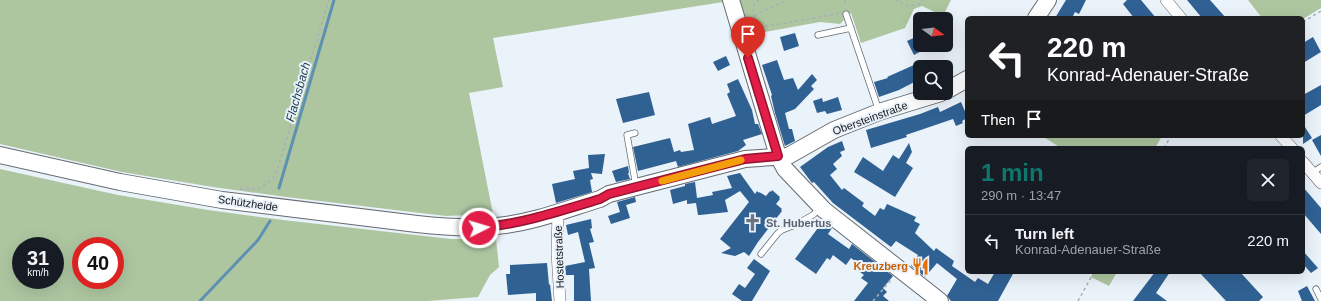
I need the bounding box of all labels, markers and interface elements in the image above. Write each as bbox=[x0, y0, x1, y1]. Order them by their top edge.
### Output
north arrow bbox=[913, 12, 953, 52]
map controls bbox=[913, 12, 953, 100]
pin bbox=[731, 17, 765, 58]
icon: arrive bbox=[737, 23, 759, 45]
icon: left bbox=[981, 32, 1033, 84]
text: 220 m bbox=[1047, 32, 1126, 63]
water label: Flachsbach bbox=[283, 60, 313, 123]
button: search bbox=[913, 60, 953, 100]
text: Konrad-Adenauer-Straße bbox=[1047, 65, 1249, 85]
street label: Obersteinstraße bbox=[831, 99, 909, 137]
icon: arrive bbox=[1023, 108, 1045, 130]
text: Then bbox=[981, 111, 1015, 128]
text: 1 min bbox=[981, 159, 1044, 186]
button: close bbox=[1247, 159, 1289, 201]
text: 290 m · 13:47 bbox=[981, 188, 1061, 203]
street label: Schützheide bbox=[217, 193, 279, 213]
position arrow bbox=[458, 207, 500, 249]
church icon: St. Hubertus bbox=[743, 213, 763, 233]
place label: St. Hubertus bbox=[766, 217, 831, 229]
street label: Hostetstraße bbox=[552, 225, 566, 289]
text: Turn left bbox=[1015, 225, 1074, 242]
icon: left bbox=[981, 230, 1003, 252]
text: 220 m bbox=[1247, 232, 1289, 249]
speed limit sign: 40 bbox=[72, 237, 124, 289]
text: Konrad-Adenauer-Straße bbox=[1015, 242, 1161, 257]
text: 31 bbox=[27, 247, 49, 269]
restaurant icon: Kreuzberg bbox=[911, 256, 931, 276]
place label: Kreuzberg bbox=[854, 260, 908, 272]
text: km/h bbox=[27, 267, 49, 278]

